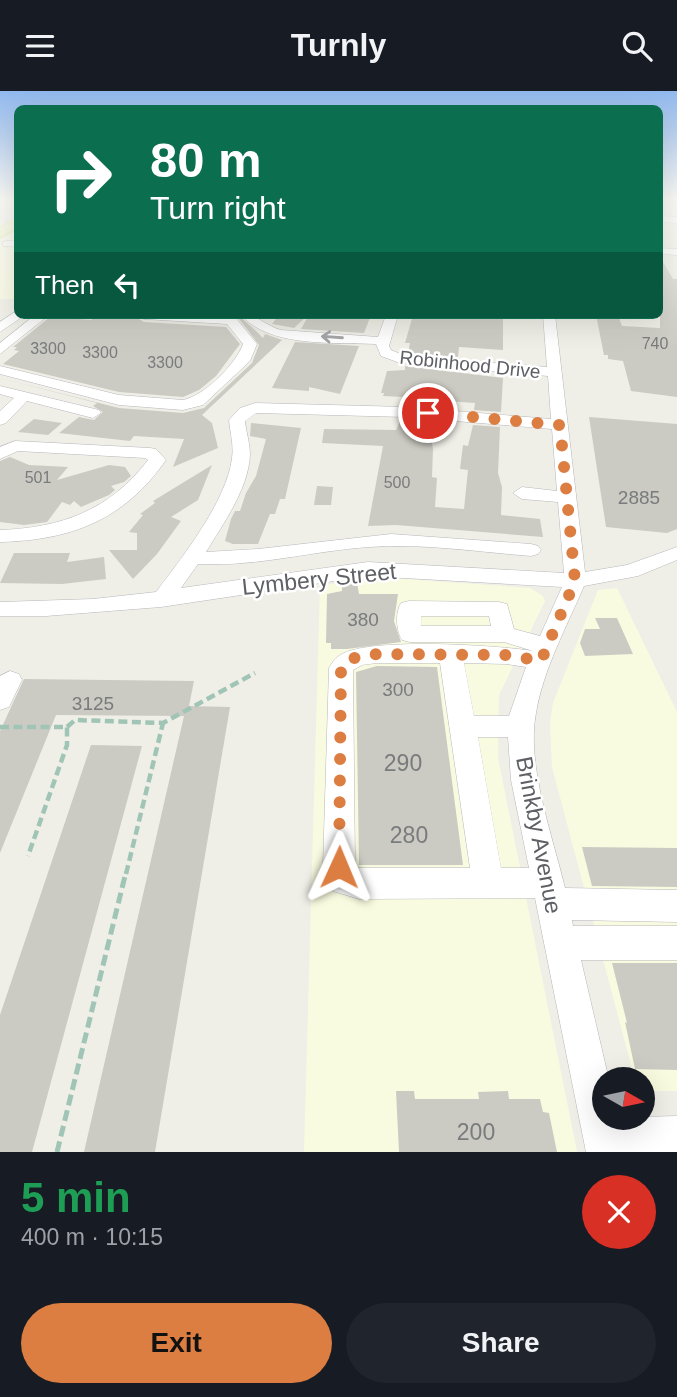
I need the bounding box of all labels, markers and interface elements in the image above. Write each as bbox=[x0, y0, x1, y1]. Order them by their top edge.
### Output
icon: menu bbox=[21, 27, 59, 65]
text: Turnly bbox=[291, 27, 386, 63]
icon: search bbox=[618, 27, 656, 65]
icon: right bbox=[35, 133, 126, 224]
text: 80 m bbox=[150, 133, 262, 187]
text: Turn right bbox=[150, 190, 286, 226]
icon: left bbox=[108, 266, 146, 304]
text: Then bbox=[35, 270, 94, 300]
one-way arrow bbox=[321, 330, 343, 343]
house number: 740 bbox=[642, 335, 668, 352]
house number: 3300 bbox=[30, 340, 66, 357]
house number: 3300 bbox=[82, 344, 118, 361]
street label: Robinhood Drive bbox=[398, 347, 541, 382]
house number: 3300 bbox=[147, 354, 183, 371]
pin bbox=[398, 383, 458, 443]
icon: arrive bbox=[409, 394, 447, 432]
house number: 501 bbox=[25, 469, 51, 486]
house number: 500 bbox=[384, 474, 410, 491]
house number: 2885 bbox=[618, 487, 660, 508]
street label: Lymbery Street bbox=[241, 558, 398, 600]
house number: 380 bbox=[347, 609, 379, 630]
house number: 300 bbox=[382, 679, 414, 700]
house number: 3125 bbox=[72, 693, 114, 714]
house number: 290 bbox=[384, 750, 422, 776]
street label: Brinkby Avenue bbox=[511, 754, 567, 916]
house number: 280 bbox=[390, 822, 428, 848]
position arrow bbox=[302, 830, 376, 904]
north arrow bbox=[592, 1067, 654, 1131]
map controls bbox=[592, 1067, 655, 1130]
house number: 200 bbox=[457, 1119, 495, 1145]
text: 5 min bbox=[21, 1174, 131, 1221]
button: close bbox=[582, 1175, 656, 1249]
text: 400 m · 10:15 bbox=[21, 1224, 163, 1250]
button: Exit bbox=[21, 1303, 332, 1383]
button: Share bbox=[346, 1303, 656, 1383]

